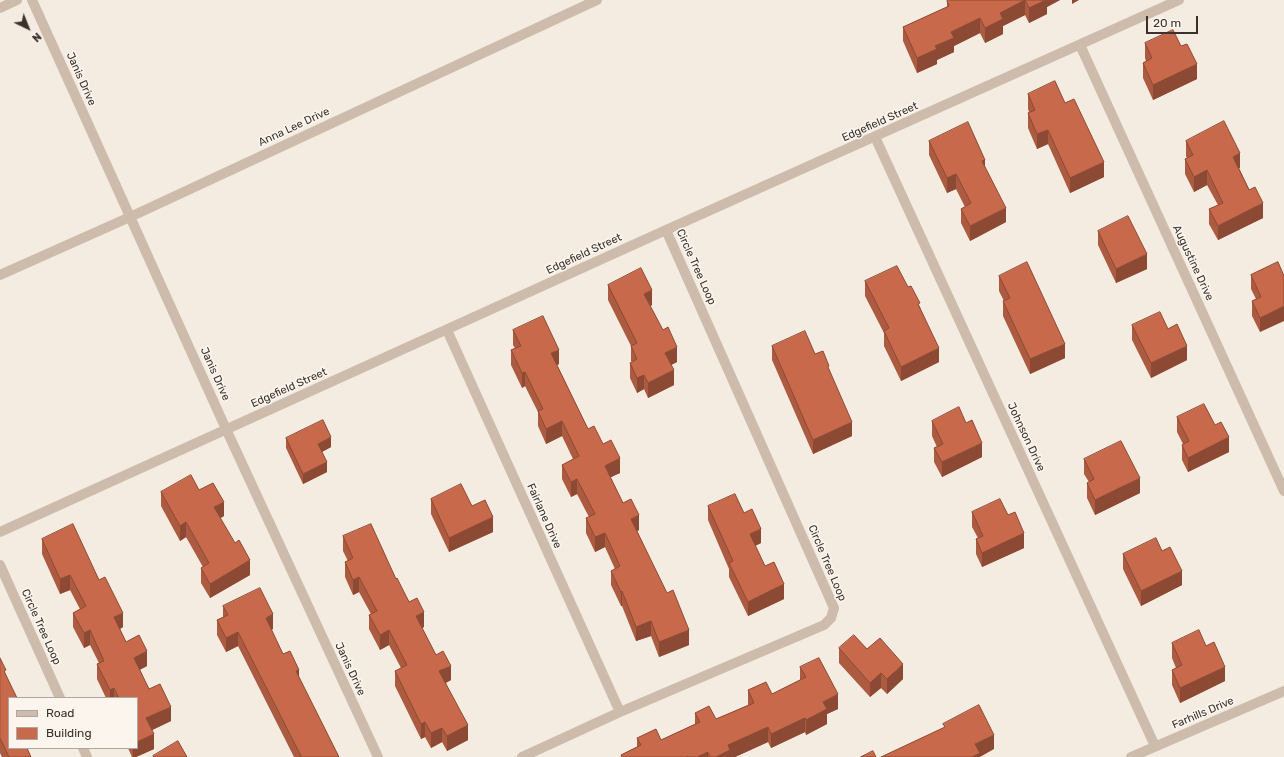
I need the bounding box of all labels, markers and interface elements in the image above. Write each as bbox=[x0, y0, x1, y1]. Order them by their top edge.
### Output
north arrow bbox=[8, 8, 48, 48]
scale bar bbox=[1148, 8, 1200, 34]
text: 20 m bbox=[1153, 16, 1181, 30]
text: N bbox=[29, 30, 44, 45]
street label: Janis Drive bbox=[63, 50, 99, 108]
street label: Edgefield Street bbox=[840, 99, 920, 145]
street label: Anna Lee Drive bbox=[256, 105, 332, 149]
street label: Augustine Drive bbox=[1170, 223, 1216, 303]
street label: Circle Tree Loop bbox=[673, 227, 719, 307]
street label: Edgefield Street bbox=[544, 231, 624, 277]
street label: Janis Drive bbox=[197, 345, 233, 403]
street label: Edgefield Street bbox=[249, 365, 329, 411]
street label: Johnson Drive bbox=[1004, 400, 1048, 474]
street label: Fairlane Drive bbox=[524, 481, 564, 551]
street label: Circle Tree Loop bbox=[805, 523, 849, 603]
street label: Circle Tree Loop bbox=[18, 587, 64, 667]
street label: Janis Drive bbox=[332, 640, 368, 698]
street label: Farhills Drive bbox=[1170, 694, 1236, 732]
legend bbox=[8, 697, 138, 749]
text: Road bbox=[46, 706, 74, 720]
text: Building bbox=[46, 726, 92, 740]

